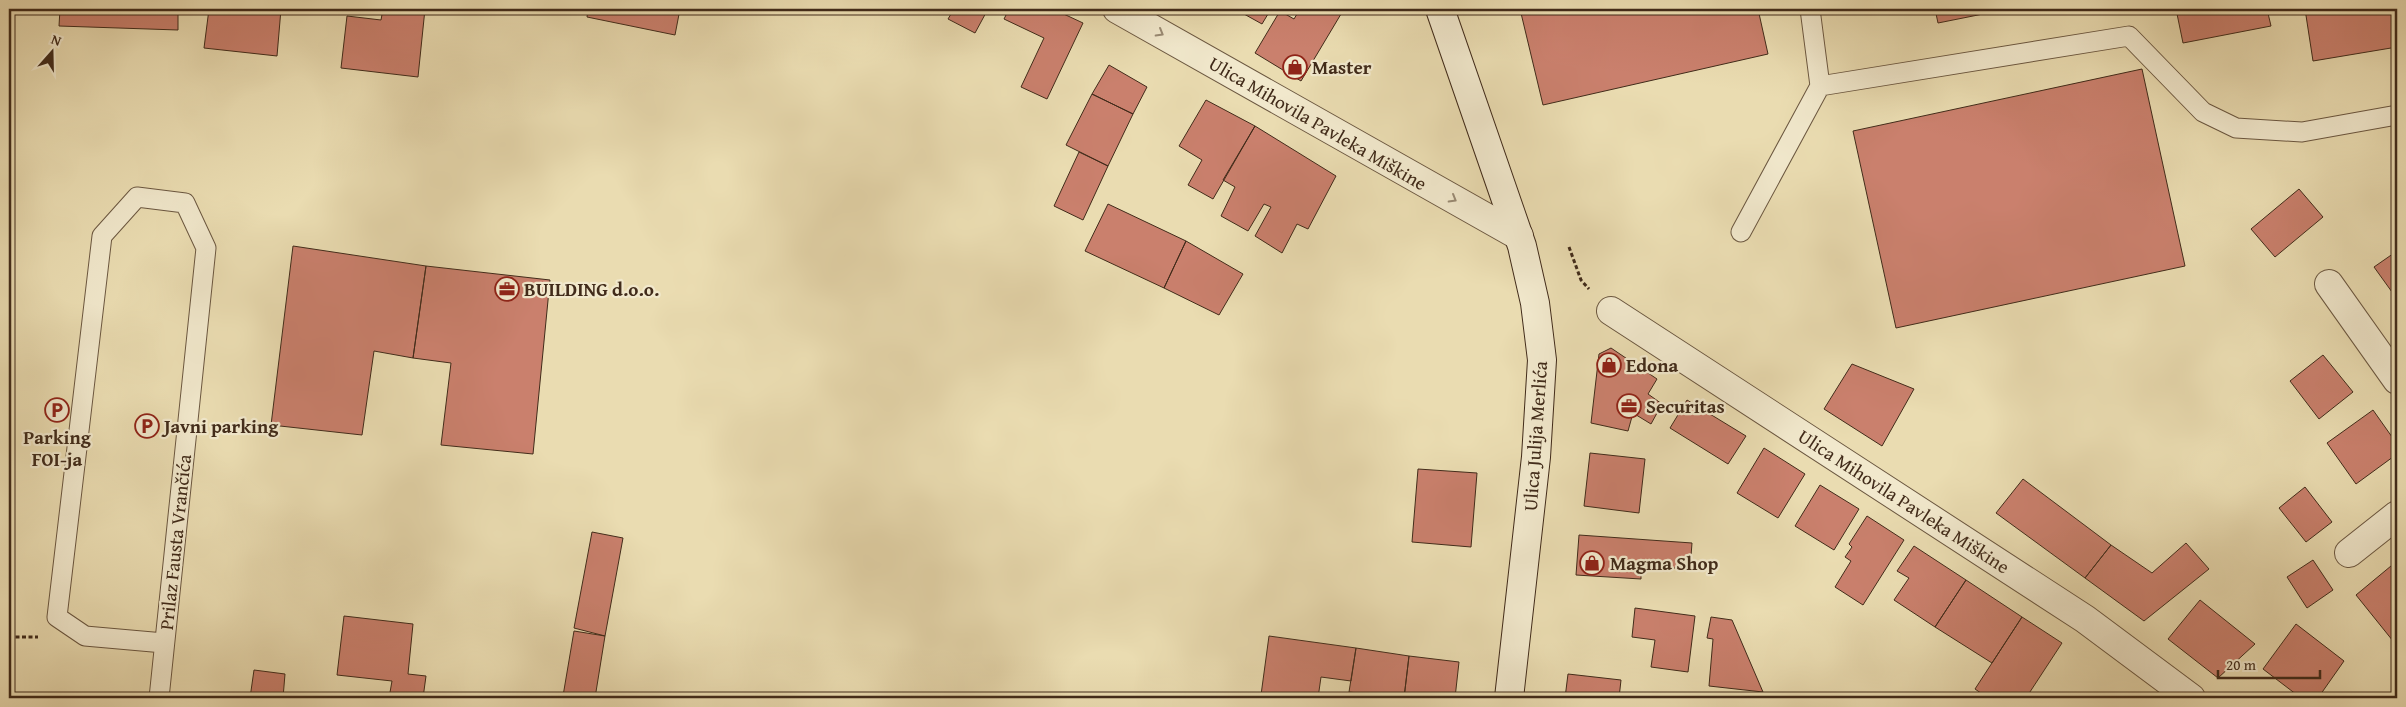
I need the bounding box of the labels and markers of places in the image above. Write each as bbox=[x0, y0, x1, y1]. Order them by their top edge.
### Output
place label: Master bbox=[1312, 53, 1372, 81]
shop icon: Master bbox=[1282, 54, 1308, 80]
place label: BUILDING d.o.o. bbox=[524, 275, 659, 303]
office icon: BUILDING d.o.o. bbox=[494, 276, 520, 302]
place label: Edona bbox=[1626, 351, 1678, 379]
shop icon: Edona bbox=[1596, 352, 1622, 378]
place label: Securitas bbox=[1646, 392, 1725, 420]
office icon: Securitas bbox=[1616, 393, 1642, 419]
parking icon: Parking FOI-ja bbox=[44, 397, 70, 423]
place label: Javni parking bbox=[161, 412, 279, 440]
parking icon: Javni parking bbox=[134, 413, 160, 439]
place label: Parking FOI-ja bbox=[23, 423, 92, 473]
place label: Magma Shop bbox=[1610, 549, 1719, 577]
shop icon: Magma Shop bbox=[1579, 550, 1605, 576]

